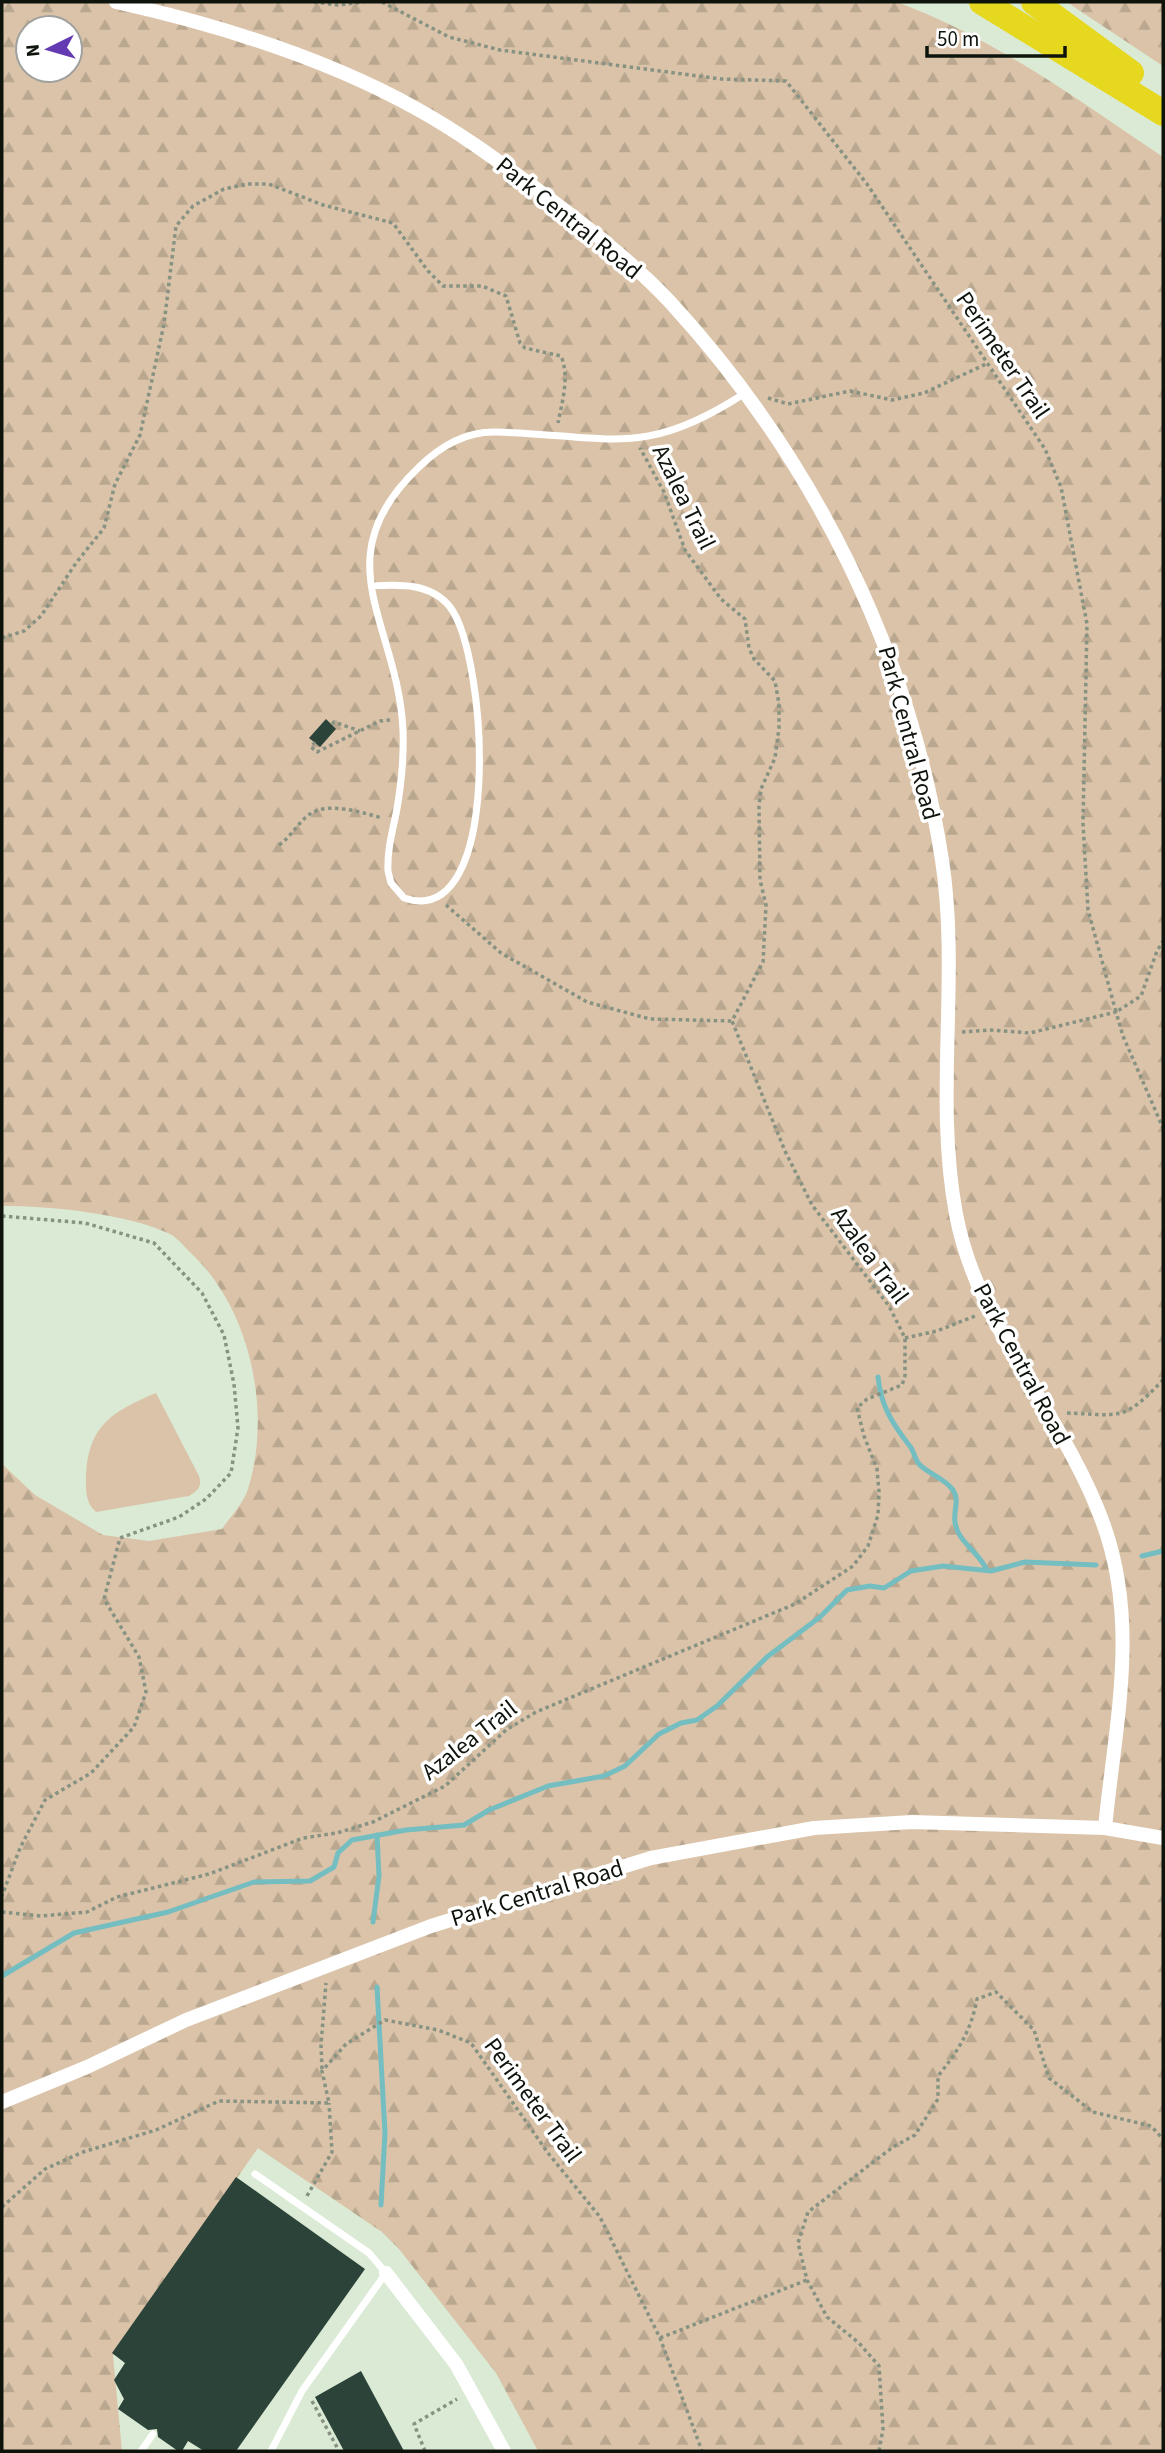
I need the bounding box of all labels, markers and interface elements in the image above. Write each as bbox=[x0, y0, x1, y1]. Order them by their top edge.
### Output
north arrow bbox=[14, 14, 84, 84]
scale bar bbox=[927, 14, 1065, 58]
text: 50 m bbox=[937, 24, 979, 54]
text: N bbox=[20, 43, 48, 58]
street label: Park Central Road bbox=[488, 149, 649, 288]
street label: Perimeter Trail bbox=[947, 284, 1058, 426]
street label: Azalea Trail bbox=[643, 439, 724, 556]
street label: Park Central Road bbox=[868, 642, 949, 824]
street label: Azalea Trail bbox=[822, 1199, 917, 1311]
street label: Park Central Road bbox=[964, 1277, 1079, 1451]
street label: Azalea Trail bbox=[414, 1692, 525, 1789]
street label: Park Central Road bbox=[447, 1851, 628, 1936]
street label: Perimeter Trail bbox=[475, 2030, 590, 2170]

